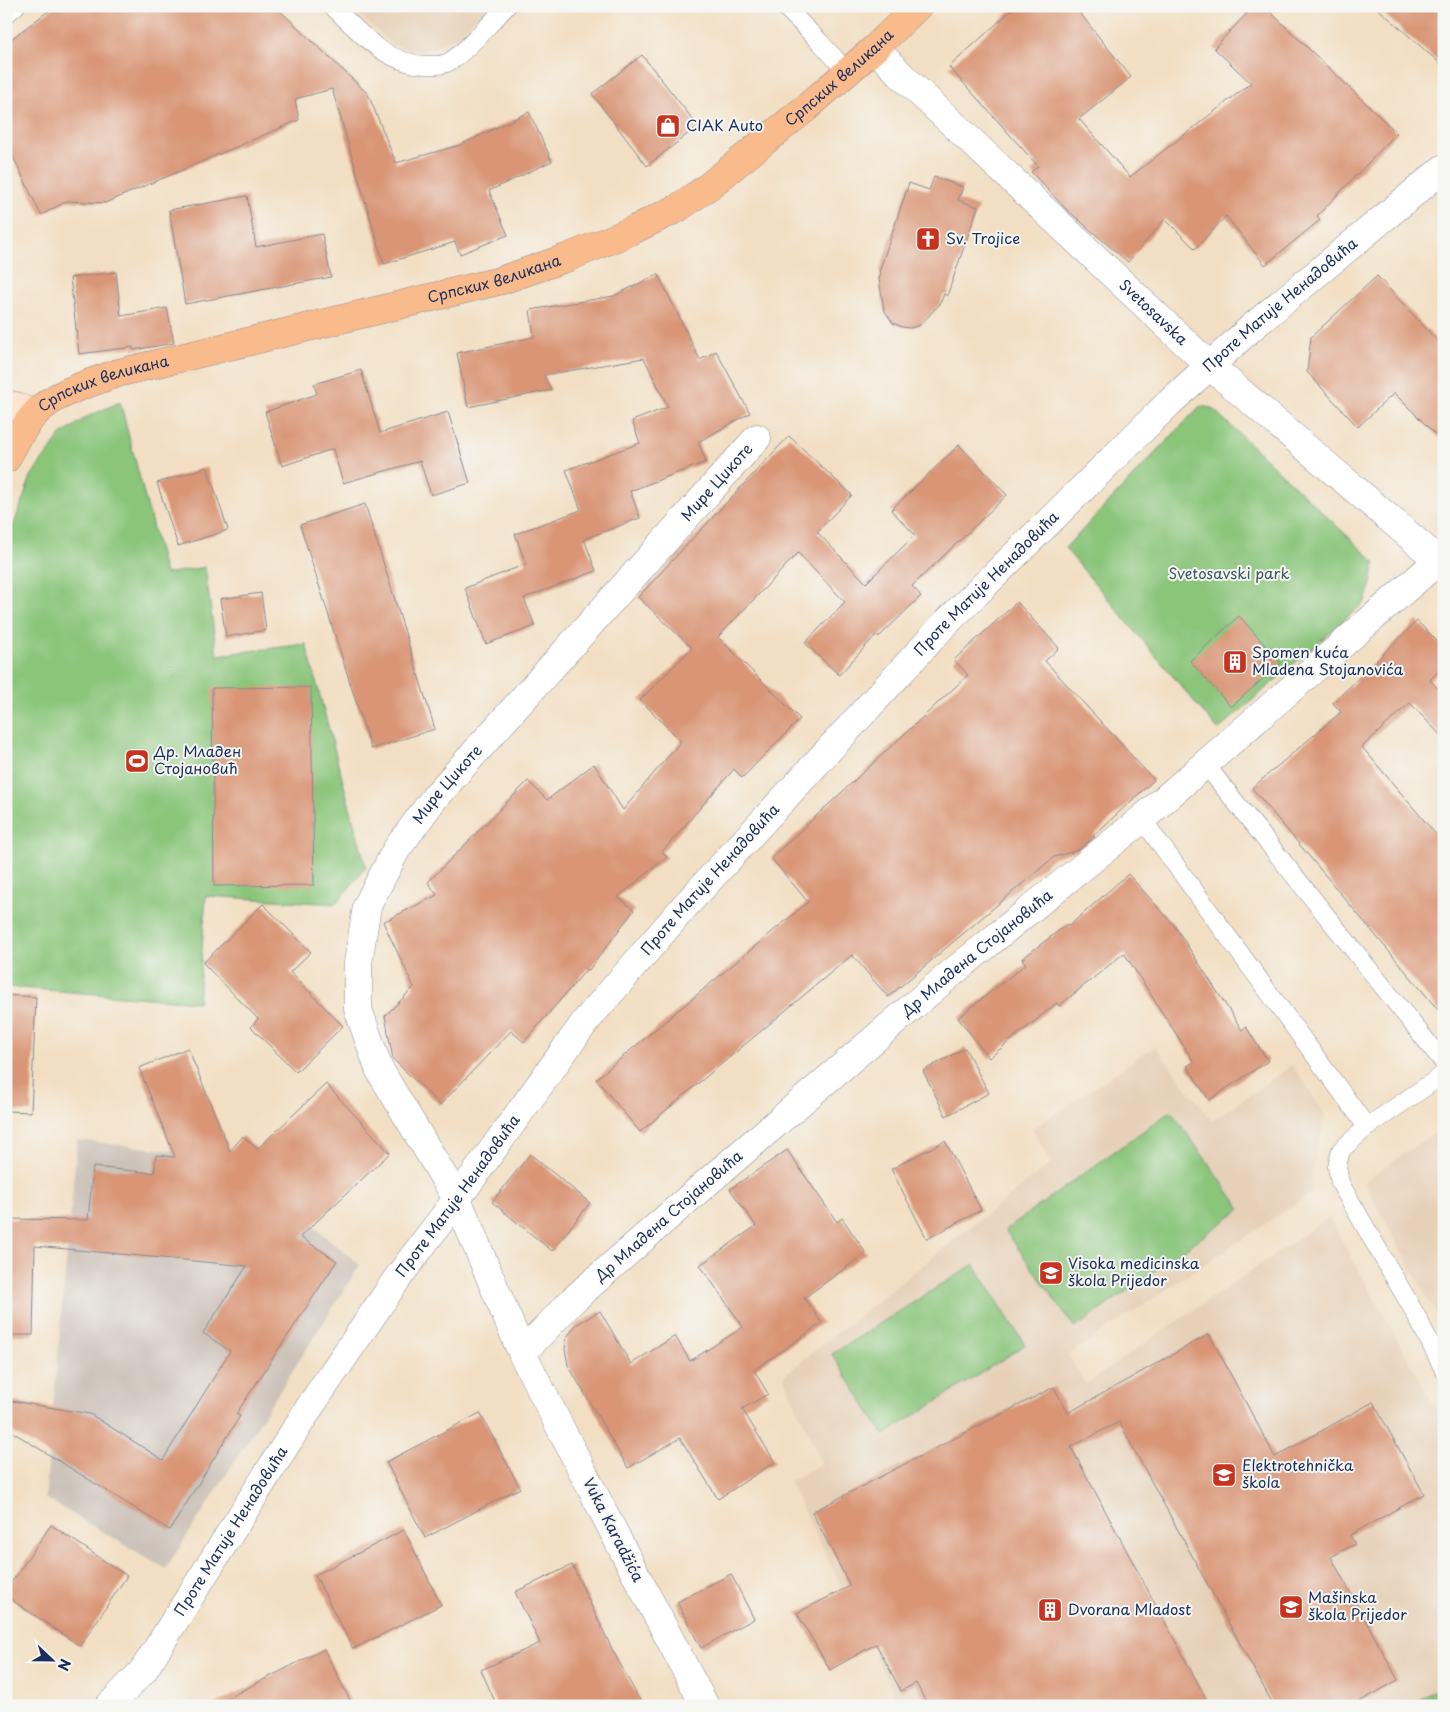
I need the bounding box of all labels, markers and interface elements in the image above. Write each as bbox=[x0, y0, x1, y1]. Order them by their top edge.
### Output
street label: Српских великана bbox=[779, 23, 898, 131]
shop icon: CIAK Auto bbox=[655, 113, 681, 139]
place label: CIAK Auto bbox=[686, 113, 763, 136]
church icon: Sv. Trojice bbox=[915, 226, 941, 252]
place label: Sv. Trojice bbox=[946, 226, 1020, 249]
street label: Проте Матије Ненадовића bbox=[1197, 231, 1362, 377]
street label: Српских великана bbox=[425, 247, 564, 308]
street label: Svetosavska bbox=[1115, 273, 1194, 350]
street label: Српских великана bbox=[32, 348, 171, 417]
street label: Мире Цикоте bbox=[675, 437, 757, 525]
street label: Проте Матије Ненадовића bbox=[908, 505, 1064, 661]
park label: Svetosavski park bbox=[1168, 561, 1290, 584]
place label: Spomen kuća Mladena Stojanovića bbox=[1252, 640, 1404, 680]
building icon: Spomen kuća Mladena Stojanovića bbox=[1222, 649, 1248, 675]
place label: Др. Младен Стојановић bbox=[153, 739, 241, 779]
street label: Мире Цикоте bbox=[406, 739, 487, 828]
sports icon: Др. Младен Стојановић bbox=[124, 748, 150, 774]
street label: Проте Матије Ненадовића bbox=[635, 798, 784, 959]
street label: Др Младена Стојановића bbox=[895, 883, 1057, 1022]
street label: Проте Матије Ненадовића bbox=[389, 1109, 525, 1281]
street label: Др Младена Стојановића bbox=[588, 1144, 747, 1287]
place label: Visoka medicinska škola Prijedor bbox=[1068, 1251, 1200, 1291]
school or university icon: Visoka medicinska škola Prijedor bbox=[1038, 1260, 1064, 1286]
street label: Проте Матије Ненадовића bbox=[168, 1441, 293, 1620]
place label: Elektrotehnička škola bbox=[1242, 1453, 1354, 1493]
school or university icon: Elektrotehnička škola bbox=[1211, 1462, 1237, 1488]
street label: Vuka Karadžića bbox=[578, 1473, 651, 1586]
place label: Mašinska škola Prijedor bbox=[1308, 1585, 1407, 1625]
school or university icon: Mašinska škola Prijedor bbox=[1278, 1594, 1304, 1620]
building icon: Dvorana Mladost bbox=[1037, 1597, 1063, 1623]
place label: Dvorana Mladost bbox=[1068, 1597, 1191, 1620]
north arrow bbox=[28, 1634, 78, 1684]
text: N bbox=[53, 1656, 76, 1674]

